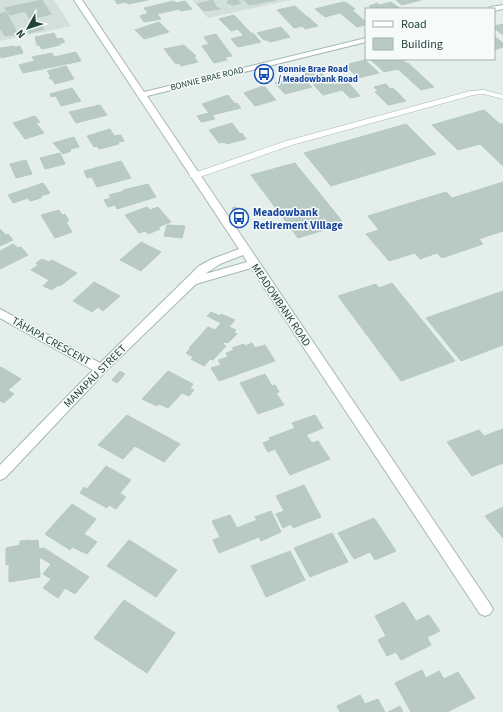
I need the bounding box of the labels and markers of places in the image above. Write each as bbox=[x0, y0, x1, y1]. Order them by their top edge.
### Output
bus stop icon: Bonnie Brae Road / Meadowbank Road bbox=[253, 63, 275, 85]
place label: Bonnie Brae Road / Meadowbank Road bbox=[278, 63, 358, 86]
place label: Meadowbank Retirement Village bbox=[253, 205, 343, 233]
bus stop icon: Meadowbank Retirement Village bbox=[228, 207, 250, 229]

